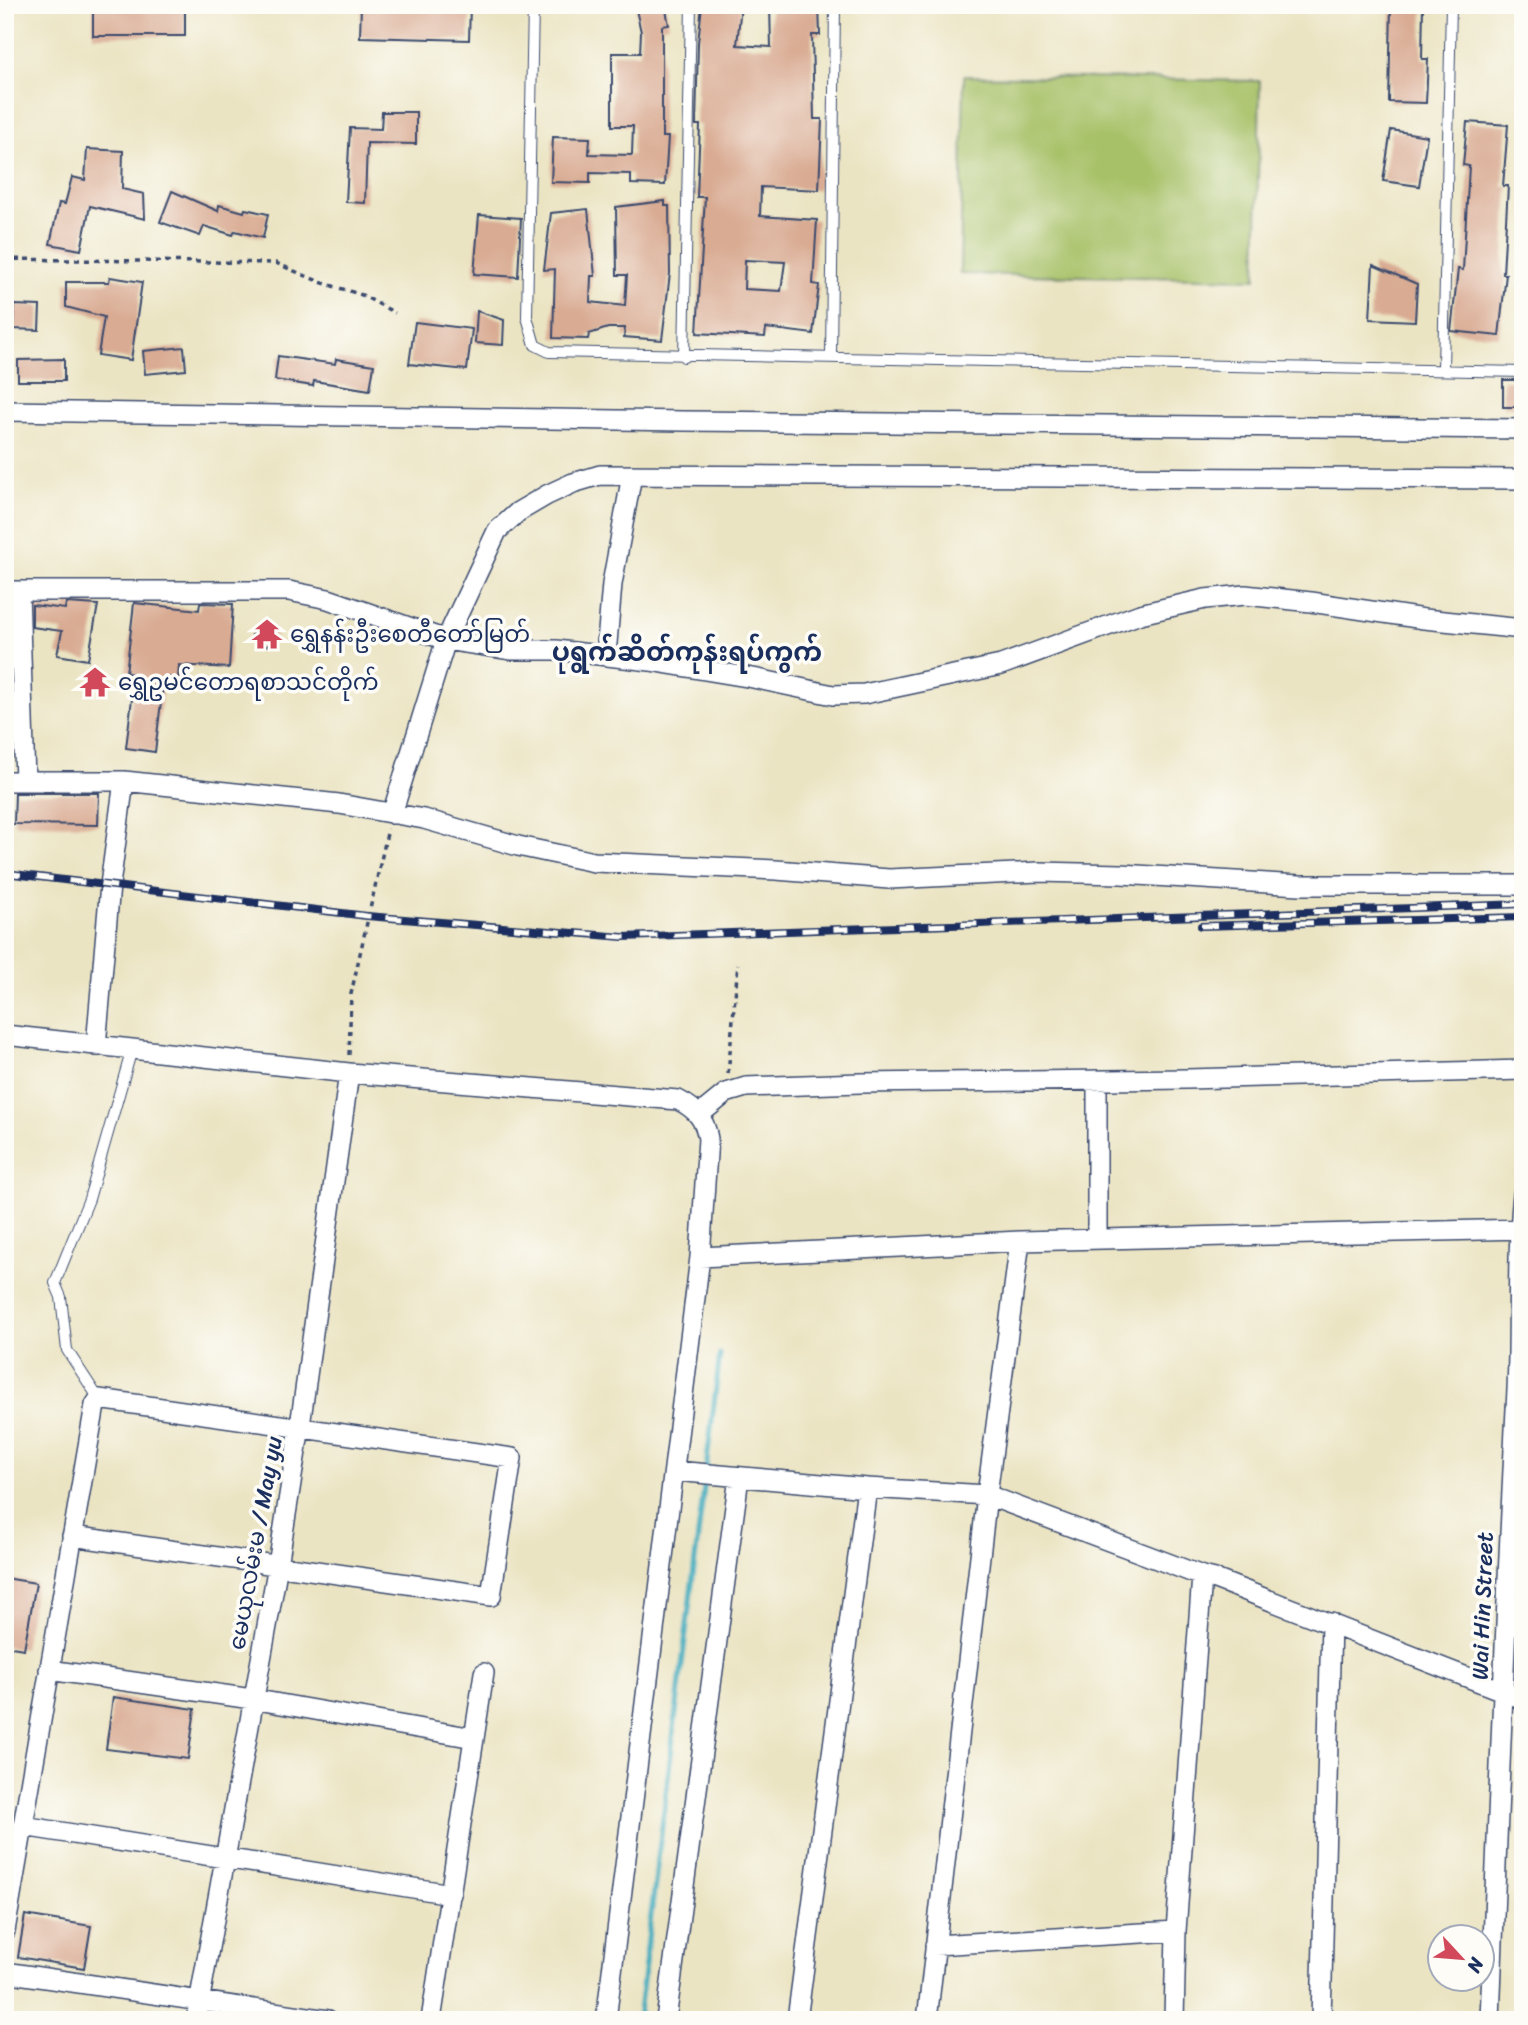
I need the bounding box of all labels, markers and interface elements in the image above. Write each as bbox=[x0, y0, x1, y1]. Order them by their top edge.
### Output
place label: ရွှေနန်းဦးစေတီတော်မြတ် bbox=[290, 614, 530, 655]
temple icon: ရွှေနန်းဦးစေတီတော်မြတ် bbox=[250, 617, 284, 651]
district label: ပုရွက်ဆိတ်ကုန်းရပ်ကွက် bbox=[552, 629, 822, 675]
place label: ရွှေဥမင်တောရစာသင်တိုက် bbox=[118, 662, 379, 703]
temple icon: ရွှေဥမင်တောရစာသင်တိုက် bbox=[78, 665, 112, 699]
street label: မေယုလမ်းမ / May yu bbox=[217, 1432, 295, 1653]
street label: Wai Hin Street bbox=[1459, 1531, 1506, 1681]
north arrow bbox=[1426, 1924, 1496, 1994]
text: N bbox=[1458, 1951, 1494, 1979]

